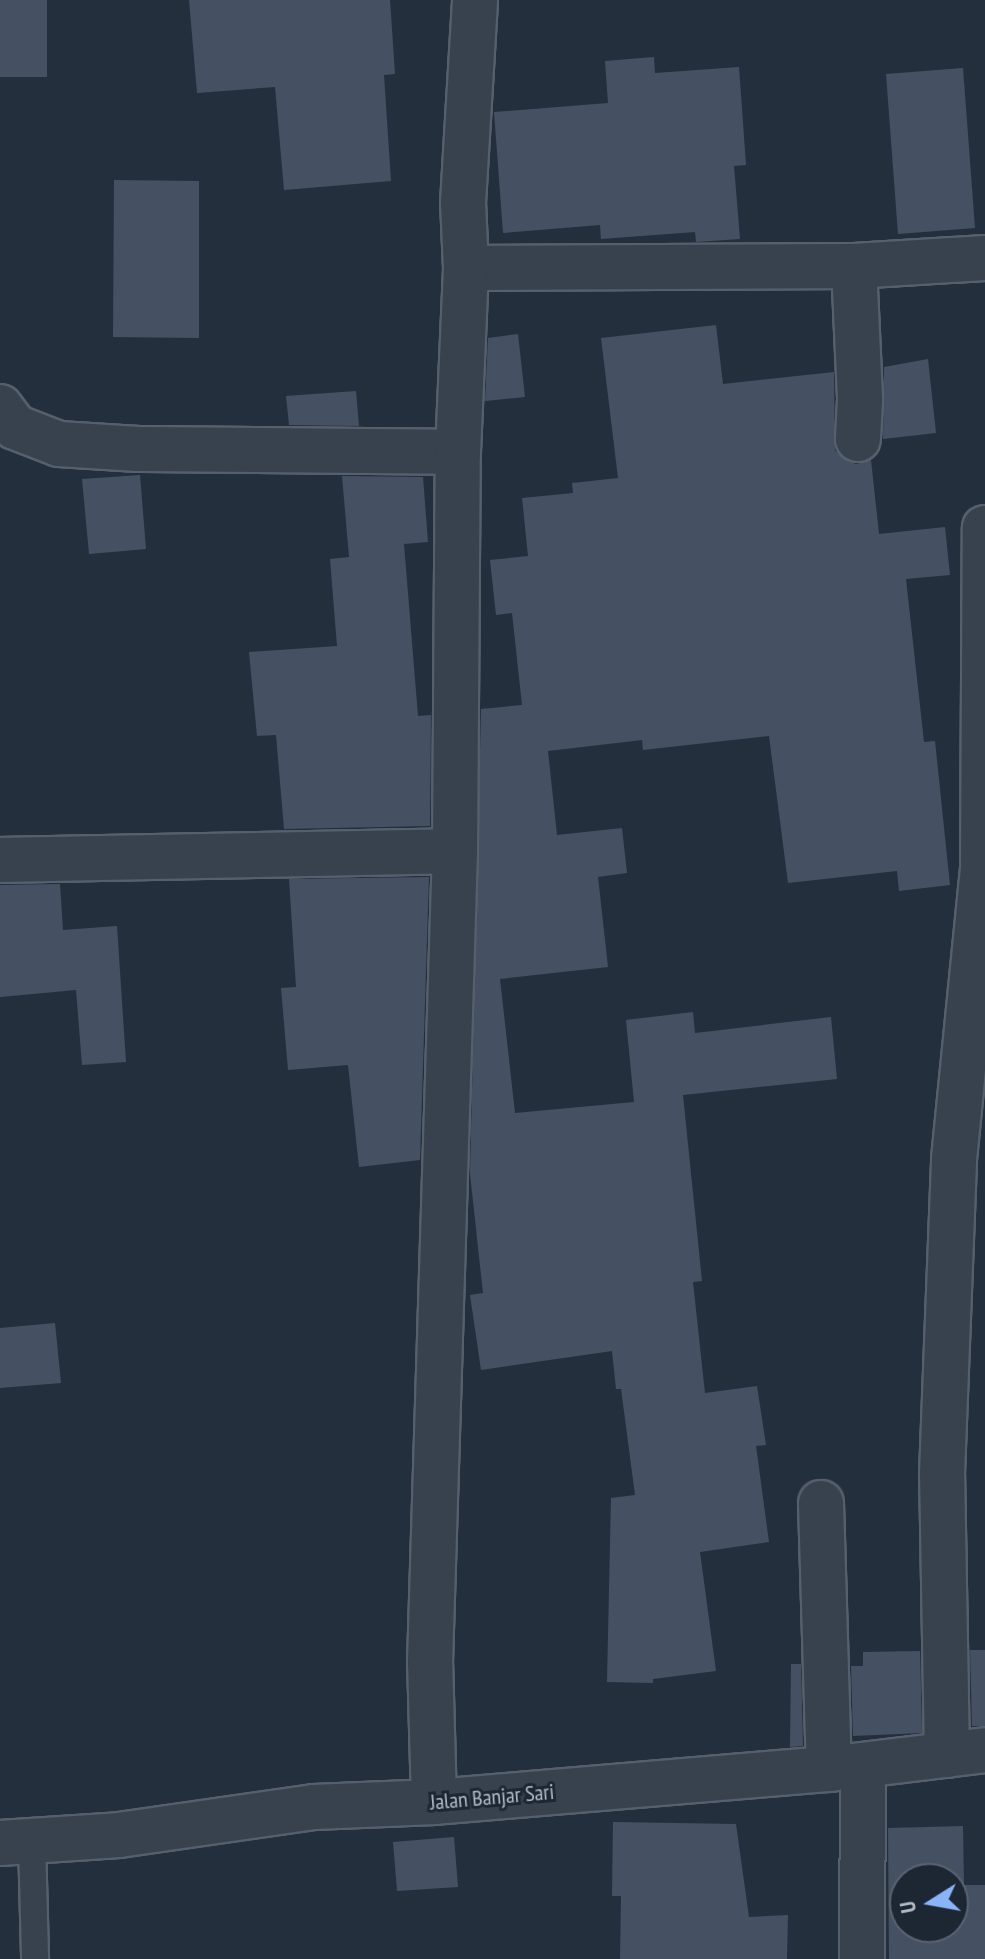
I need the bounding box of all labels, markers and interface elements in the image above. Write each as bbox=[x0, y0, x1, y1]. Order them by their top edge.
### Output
street label: Jalan Banjar Sari bbox=[429, 1778, 555, 1816]
north arrow bbox=[889, 1863, 969, 1943]
text: U bbox=[893, 1899, 922, 1915]

